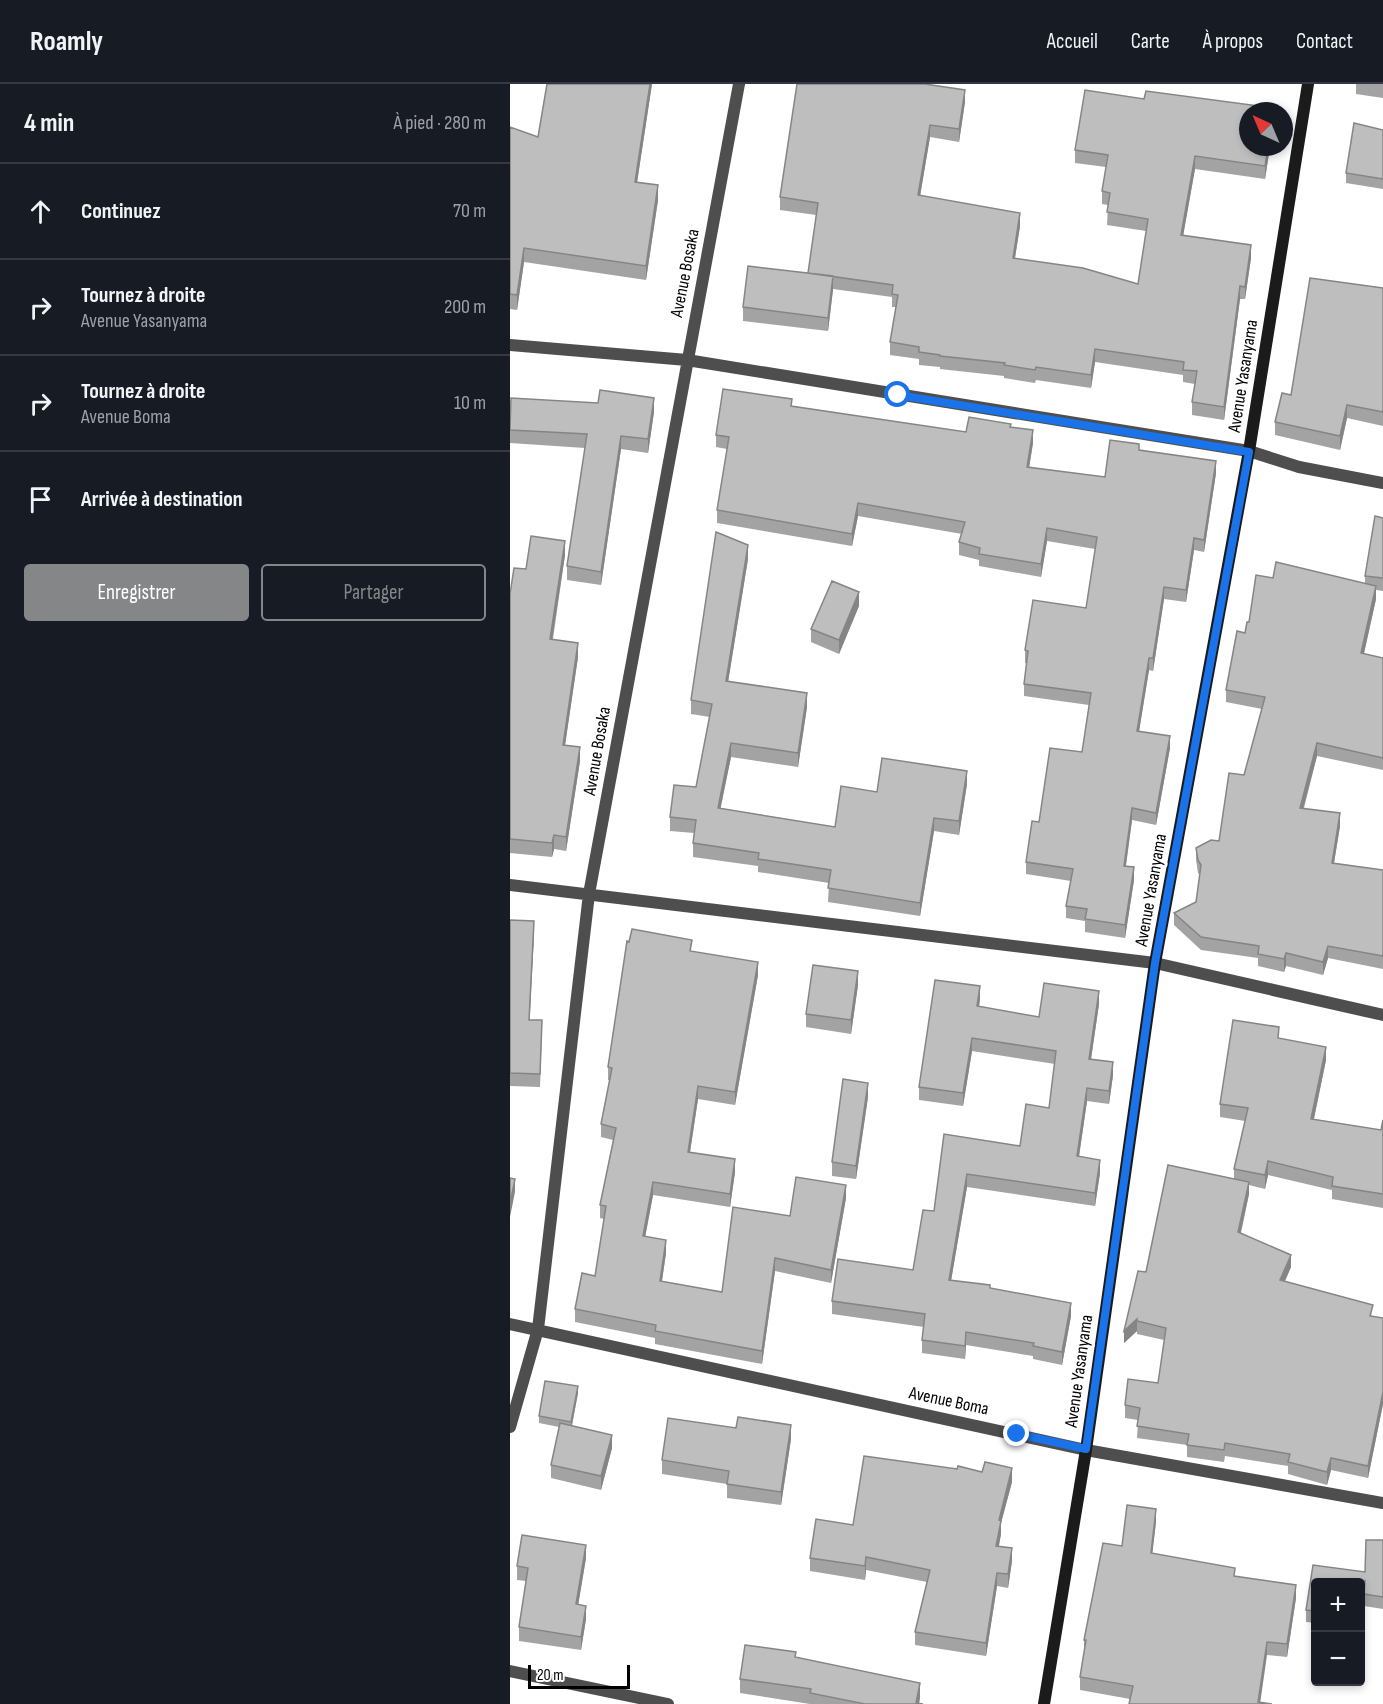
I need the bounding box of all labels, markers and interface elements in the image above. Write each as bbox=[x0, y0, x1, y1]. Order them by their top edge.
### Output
text: Roamly bbox=[30, 25, 103, 58]
text: Accueil bbox=[1047, 29, 1098, 54]
text: Carte bbox=[1131, 29, 1170, 54]
text: À propos bbox=[1203, 29, 1263, 54]
text: Contact bbox=[1296, 29, 1353, 54]
north arrow bbox=[1239, 102, 1293, 156]
text: 4 min bbox=[24, 108, 74, 139]
text: À pied · 280 m bbox=[394, 111, 486, 135]
icon: ahead bbox=[24, 195, 57, 228]
text: Continuez bbox=[81, 198, 161, 225]
text: 70 m bbox=[453, 199, 486, 223]
street label: Avenue Bosaka bbox=[666, 227, 704, 320]
text: Tournez à droite bbox=[81, 282, 206, 309]
icon: right bbox=[24, 291, 57, 324]
text: 200 m bbox=[444, 295, 486, 319]
text: Avenue Yasanyama bbox=[81, 309, 207, 333]
street label: Avenue Yasanyama bbox=[1224, 318, 1262, 435]
text: Tournez à droite bbox=[81, 378, 206, 405]
route start bbox=[884, 381, 910, 407]
icon: right bbox=[24, 387, 57, 420]
text: 10 m bbox=[454, 391, 486, 415]
text: Avenue Boma bbox=[81, 405, 171, 429]
icon: arrive bbox=[24, 483, 57, 516]
text: Arrivée à destination bbox=[81, 486, 243, 513]
button: Enregistrer bbox=[24, 564, 249, 621]
button: Partager bbox=[261, 564, 486, 621]
street label: Avenue Bosaka bbox=[579, 705, 615, 798]
street label: Avenue Yasanyama bbox=[1131, 832, 1171, 949]
street label: Avenue Yasanyama bbox=[1061, 1313, 1097, 1430]
street label: Avenue Boma bbox=[906, 1382, 991, 1420]
route end bbox=[1003, 1420, 1029, 1446]
map controls bbox=[1311, 1578, 1365, 1686]
button: + bbox=[1311, 1578, 1365, 1632]
button: − bbox=[1311, 1632, 1365, 1686]
scale bar bbox=[528, 1662, 630, 1690]
text: 20 m bbox=[537, 1666, 564, 1685]

